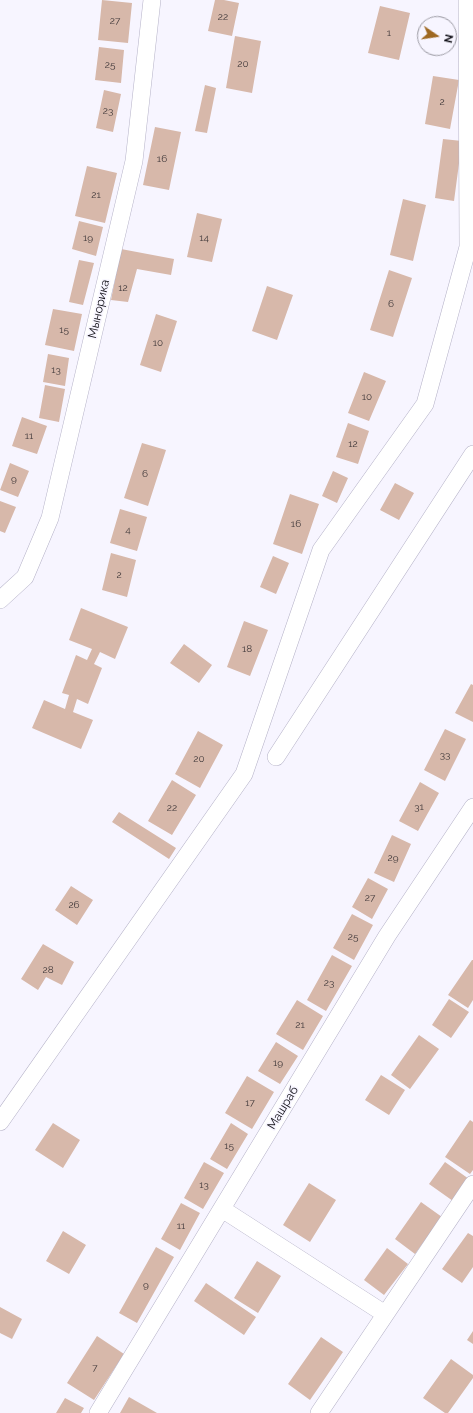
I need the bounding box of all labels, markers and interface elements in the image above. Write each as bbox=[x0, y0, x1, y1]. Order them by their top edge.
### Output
house number: 22 bbox=[218, 11, 228, 23]
house number: 27 bbox=[110, 15, 120, 27]
north arrow bbox=[417, 16, 457, 56]
house number: 1 bbox=[387, 27, 391, 39]
text: N bbox=[441, 33, 455, 44]
house number: 20 bbox=[237, 58, 249, 70]
house number: 25 bbox=[105, 59, 115, 71]
house number: 2 bbox=[439, 96, 445, 108]
house number: 23 bbox=[103, 105, 113, 117]
house number: 16 bbox=[157, 153, 167, 165]
house number: 21 bbox=[91, 189, 101, 201]
house number: 19 bbox=[83, 232, 93, 244]
house number: 14 bbox=[199, 232, 209, 244]
street label: Мынорика bbox=[85, 278, 113, 340]
house number: 12 bbox=[118, 282, 128, 294]
house number: 6 bbox=[388, 298, 394, 310]
house number: 15 bbox=[59, 324, 69, 336]
house number: 10 bbox=[153, 337, 163, 349]
house number: 13 bbox=[51, 364, 61, 376]
house number: 10 bbox=[362, 391, 372, 403]
house number: 11 bbox=[25, 430, 33, 442]
house number: 12 bbox=[348, 438, 358, 450]
house number: 6 bbox=[142, 468, 148, 480]
house number: 9 bbox=[11, 473, 17, 485]
house number: 16 bbox=[291, 518, 301, 530]
house number: 4 bbox=[125, 524, 131, 536]
house number: 2 bbox=[116, 569, 122, 581]
house number: 18 bbox=[242, 643, 252, 655]
house number: 33 bbox=[440, 749, 450, 761]
house number: 20 bbox=[193, 753, 205, 765]
house number: 31 bbox=[414, 801, 424, 813]
house number: 22 bbox=[167, 802, 177, 814]
house number: 29 bbox=[387, 852, 399, 864]
house number: 27 bbox=[365, 892, 375, 904]
house number: 26 bbox=[68, 899, 80, 911]
house number: 25 bbox=[348, 931, 358, 943]
house number: 28 bbox=[42, 964, 54, 976]
house number: 23 bbox=[324, 977, 334, 989]
house number: 21 bbox=[295, 1019, 305, 1031]
house number: 19 bbox=[273, 1057, 283, 1069]
street label: Машраб bbox=[265, 1084, 301, 1132]
house number: 17 bbox=[245, 1097, 255, 1109]
house number: 15 bbox=[224, 1140, 234, 1152]
house number: 13 bbox=[199, 1179, 209, 1191]
house number: 11 bbox=[177, 1220, 185, 1232]
house number: 9 bbox=[143, 1279, 149, 1291]
house number: 7 bbox=[92, 1362, 98, 1374]

